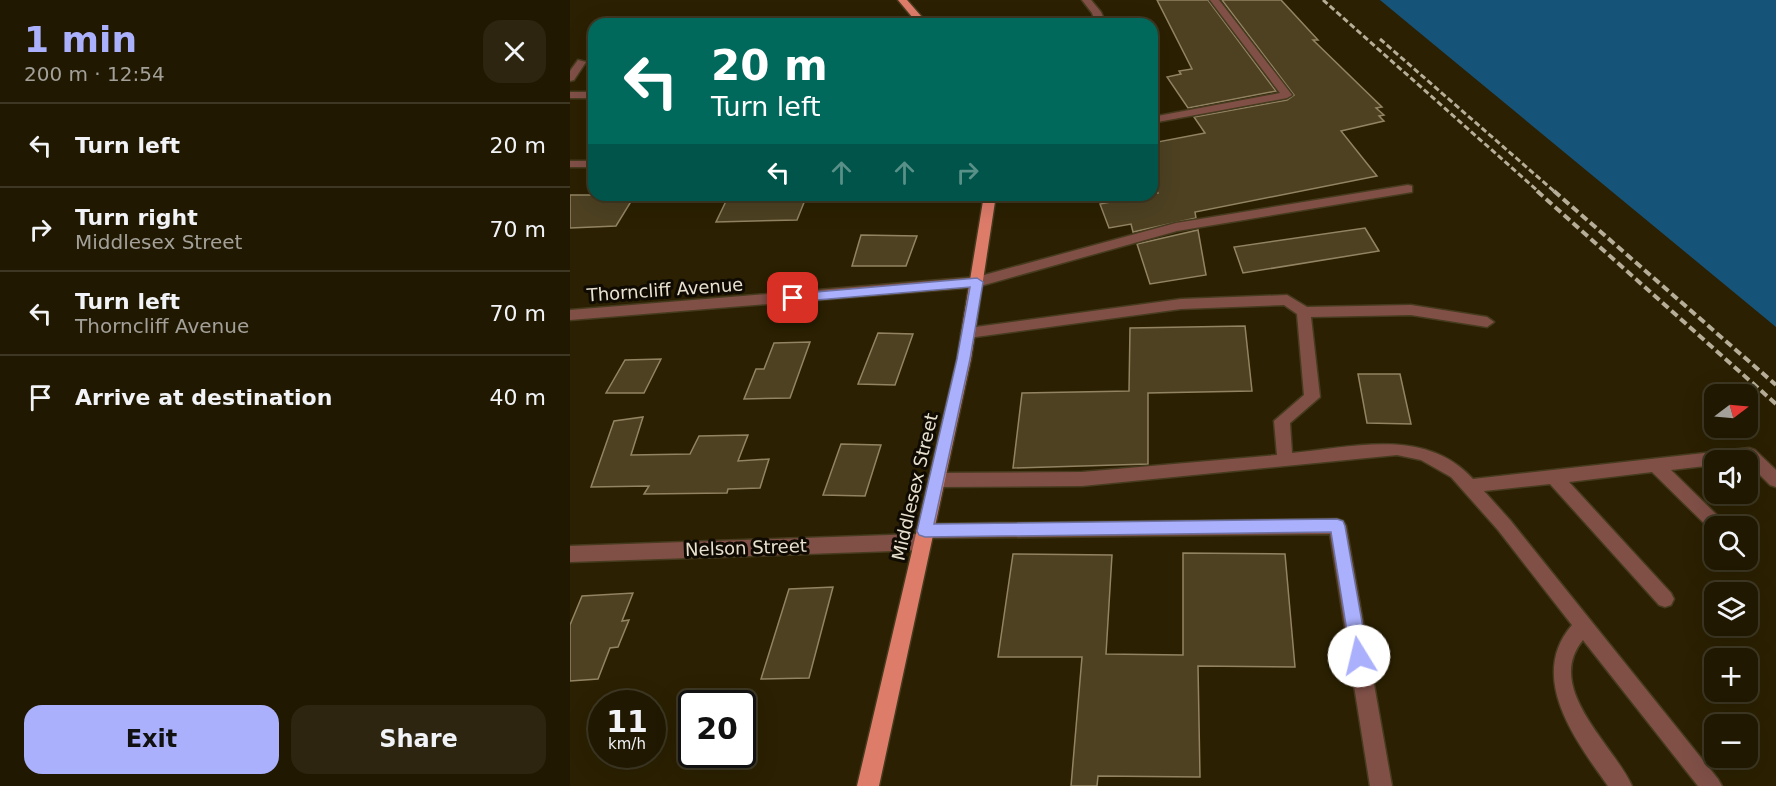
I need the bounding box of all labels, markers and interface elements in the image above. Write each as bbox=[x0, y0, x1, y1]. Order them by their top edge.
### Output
text: 1 min bbox=[24, 19, 137, 60]
button: close bbox=[483, 20, 546, 83]
text: 20 m bbox=[711, 41, 828, 90]
icon: left bbox=[612, 42, 690, 120]
text: 200 m · 12:54 bbox=[24, 62, 165, 86]
text: Turn left bbox=[711, 91, 821, 122]
icon: left bbox=[24, 129, 57, 162]
text: Turn left bbox=[75, 133, 180, 158]
text: 20 m bbox=[490, 133, 546, 158]
icon: left bbox=[762, 156, 795, 189]
icon: ahead bbox=[825, 156, 858, 189]
icon: ahead bbox=[888, 156, 921, 189]
icon: right bbox=[951, 156, 984, 189]
text: Turn right bbox=[75, 205, 198, 230]
icon: right bbox=[24, 213, 57, 246]
text: 70 m bbox=[490, 217, 546, 242]
text: Middlesex Street bbox=[75, 230, 242, 254]
pin bbox=[767, 272, 818, 323]
street label: Thorncliff Avenue bbox=[585, 274, 744, 306]
icon: arrive bbox=[776, 281, 809, 314]
text: Turn left bbox=[75, 289, 180, 314]
icon: left bbox=[24, 297, 57, 330]
text: 70 m bbox=[490, 301, 546, 326]
text: Thorncliff Avenue bbox=[75, 314, 249, 338]
icon: arrive bbox=[24, 381, 57, 414]
north arrow bbox=[1704, 384, 1758, 438]
map controls bbox=[1704, 384, 1758, 768]
text: Arrive at destination bbox=[75, 385, 332, 410]
text: 40 m bbox=[490, 385, 546, 410]
street label: Middlesex Street bbox=[887, 411, 942, 563]
button: sound bbox=[1704, 450, 1758, 504]
button: search bbox=[1704, 516, 1758, 570]
street label: Nelson Street bbox=[685, 535, 807, 560]
button: layers bbox=[1704, 582, 1758, 636]
position arrow bbox=[1327, 624, 1391, 688]
button: + bbox=[1704, 648, 1758, 702]
speed limit sign: 20 bbox=[678, 690, 756, 768]
text: 11 bbox=[606, 704, 648, 739]
button: Exit bbox=[24, 705, 279, 774]
button: Share bbox=[291, 705, 546, 774]
button: − bbox=[1704, 714, 1758, 768]
text: km/h bbox=[608, 735, 646, 753]

